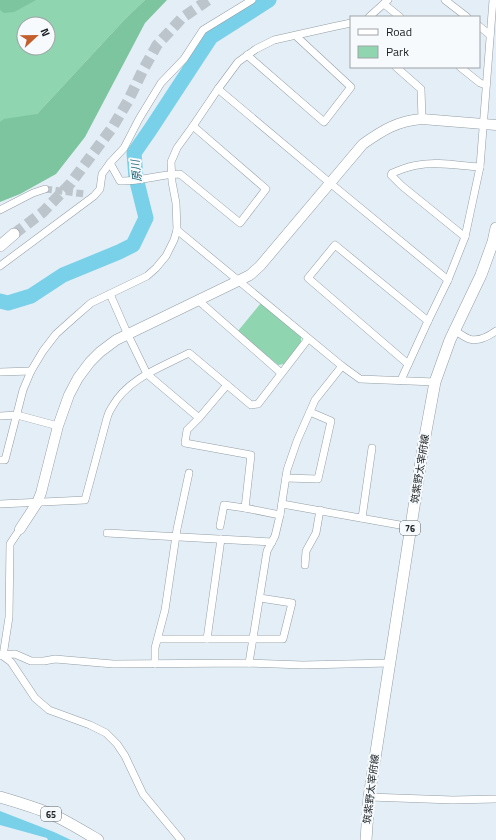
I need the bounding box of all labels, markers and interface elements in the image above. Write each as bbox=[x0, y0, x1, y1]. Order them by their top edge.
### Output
north arrow bbox=[16, 16, 56, 56]
legend bbox=[350, 16, 480, 68]
text: Road bbox=[386, 22, 412, 41]
text: N bbox=[36, 26, 54, 39]
text: Park bbox=[386, 42, 409, 61]
water label: 原川 bbox=[127, 158, 145, 183]
street label: 筑紫野太宰府線 bbox=[407, 433, 433, 505]
road number: 76 bbox=[400, 521, 420, 535]
street label: 筑紫野太宰府線 bbox=[359, 753, 383, 825]
road number: 65 bbox=[41, 807, 61, 821]

